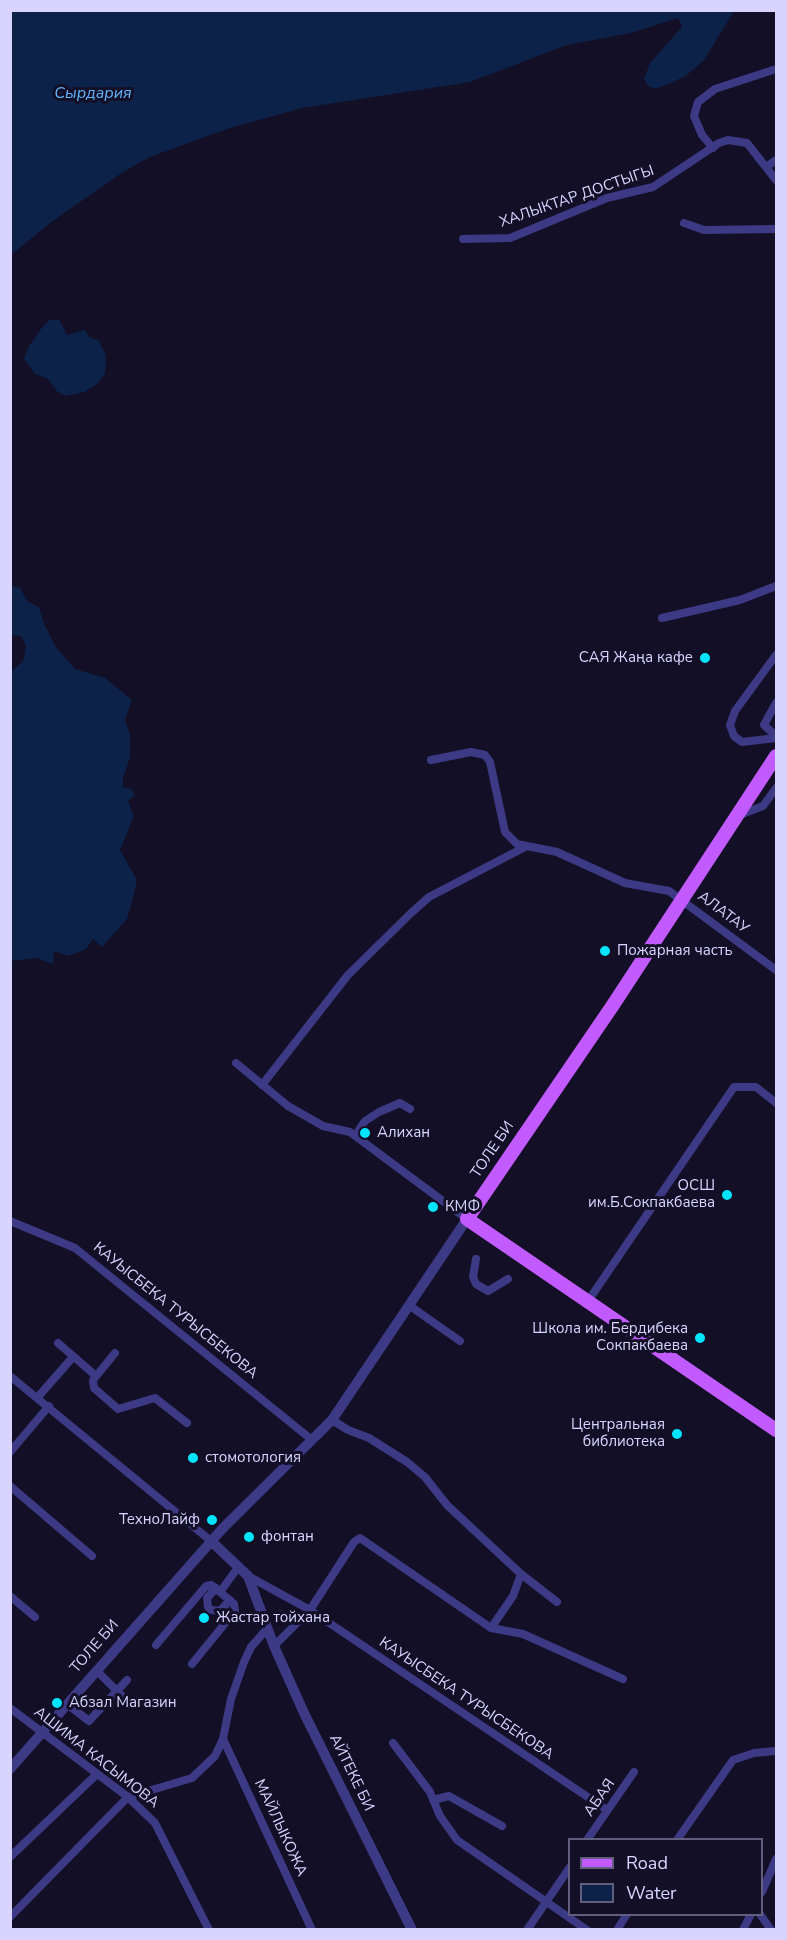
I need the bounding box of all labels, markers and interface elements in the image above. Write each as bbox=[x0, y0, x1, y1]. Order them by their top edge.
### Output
water label: Сырдария bbox=[54, 84, 132, 104]
street label: ХАЛЫКТАР ДОСТЫГЫ bbox=[497, 162, 657, 232]
place label: САЯ Жаңа кафе bbox=[579, 649, 693, 667]
marker: САЯ Жаңа кафе bbox=[698, 651, 712, 665]
street label: АЛАТАУ bbox=[694, 888, 752, 938]
place label: Пожарная часть bbox=[617, 942, 733, 960]
marker: Пожарная часть bbox=[598, 944, 612, 958]
street label: ТОЛЕ БИ bbox=[467, 1118, 519, 1182]
place label: Алихан bbox=[377, 1124, 430, 1142]
marker: Алихан bbox=[358, 1126, 372, 1140]
place label: ОСШ им.Б.Сокпакбаева bbox=[588, 1177, 715, 1212]
marker: ОСШ им.Б.Сокпакбаева bbox=[720, 1188, 734, 1202]
place label: КМФ bbox=[445, 1198, 480, 1216]
marker: КМФ bbox=[426, 1200, 440, 1214]
street label: КАУЫСБЕКА ТУРЫСБЕКОВА bbox=[89, 1239, 261, 1383]
place label: Школа им. Бердибека Сокпакбаева bbox=[532, 1320, 688, 1355]
marker: Школа им. Бердибека Сокпакбаева bbox=[693, 1331, 707, 1345]
place label: Центральная библиотека bbox=[571, 1416, 665, 1451]
marker: Центральная библиотека bbox=[670, 1427, 684, 1441]
place label: стомотология bbox=[205, 1449, 301, 1467]
marker: стомотология bbox=[186, 1451, 200, 1465]
place label: ТехноЛайф bbox=[119, 1511, 200, 1529]
marker: ТехноЛайф bbox=[205, 1513, 219, 1527]
place label: фонтан bbox=[261, 1528, 314, 1546]
marker: фонтан bbox=[242, 1530, 256, 1544]
place label: Жастар тойхана bbox=[216, 1609, 330, 1627]
marker: Жастар тойхана bbox=[197, 1611, 211, 1625]
street label: ТОЛЕ БИ bbox=[67, 1617, 123, 1677]
street label: КАУЫСБЕКА ТУРЫСБЕКОВА bbox=[375, 1634, 557, 1764]
place label: Абзал Магазин bbox=[69, 1694, 177, 1712]
marker: Абзал Магазин bbox=[50, 1696, 64, 1710]
street label: АШИМА КАСЫМОВА bbox=[30, 1704, 162, 1812]
street label: АЙТЕКЕ БИ bbox=[325, 1732, 377, 1814]
street label: АБАЯ bbox=[581, 1776, 619, 1820]
street label: МАЙЛЫКОЖА bbox=[250, 1777, 310, 1879]
legend bbox=[568, 1838, 763, 1916]
text: Road bbox=[626, 1851, 668, 1875]
text: Water bbox=[626, 1881, 677, 1905]

